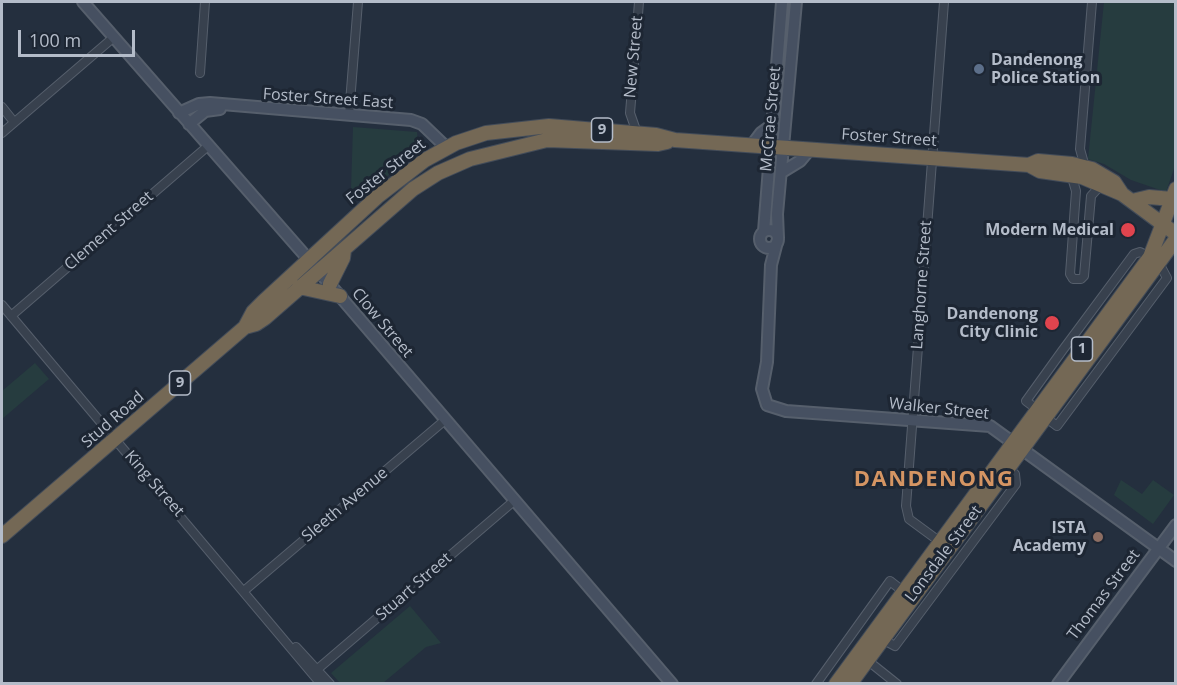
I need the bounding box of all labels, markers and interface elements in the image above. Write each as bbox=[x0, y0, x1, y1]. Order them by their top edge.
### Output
street label: New Street bbox=[621, 15, 647, 99]
scale bar bbox=[21, 18, 138, 56]
text: 100 m bbox=[29, 28, 81, 52]
place label: Dandenong Police Station bbox=[991, 50, 1100, 88]
marker: Dandenong Police Station bbox=[972, 62, 986, 76]
street label: McCrae Street bbox=[757, 66, 785, 172]
street label: Foster Street East bbox=[262, 85, 394, 113]
road number: 9 bbox=[592, 118, 612, 142]
street label: Foster Street bbox=[841, 125, 937, 151]
street label: Foster Street bbox=[342, 135, 430, 209]
street label: Clement Street bbox=[61, 187, 157, 275]
street label: Langhorne Street bbox=[908, 220, 936, 350]
place label: Modern Medical bbox=[985, 220, 1114, 240]
marker: Modern Medical bbox=[1119, 221, 1137, 239]
street label: Clow Street bbox=[347, 284, 417, 362]
place label: Dandenong City Clinic bbox=[946, 304, 1038, 342]
marker: Dandenong City Clinic bbox=[1043, 314, 1061, 332]
road number: 1 bbox=[1072, 337, 1092, 361]
road number: 9 bbox=[170, 371, 190, 395]
street label: Stud Road bbox=[78, 388, 148, 452]
street label: Walker Street bbox=[888, 394, 990, 424]
street label: King Street bbox=[120, 447, 188, 521]
street label: Sleeth Avenue bbox=[298, 464, 392, 546]
district label: DANDENONG bbox=[854, 467, 1014, 493]
street label: Lonsdale Street bbox=[901, 502, 987, 606]
place label: ISTA Academy bbox=[1013, 518, 1086, 556]
marker: ISTA Academy bbox=[1091, 530, 1105, 544]
street label: Thomas Street bbox=[1064, 546, 1144, 644]
street label: Stuart Street bbox=[372, 549, 456, 625]

